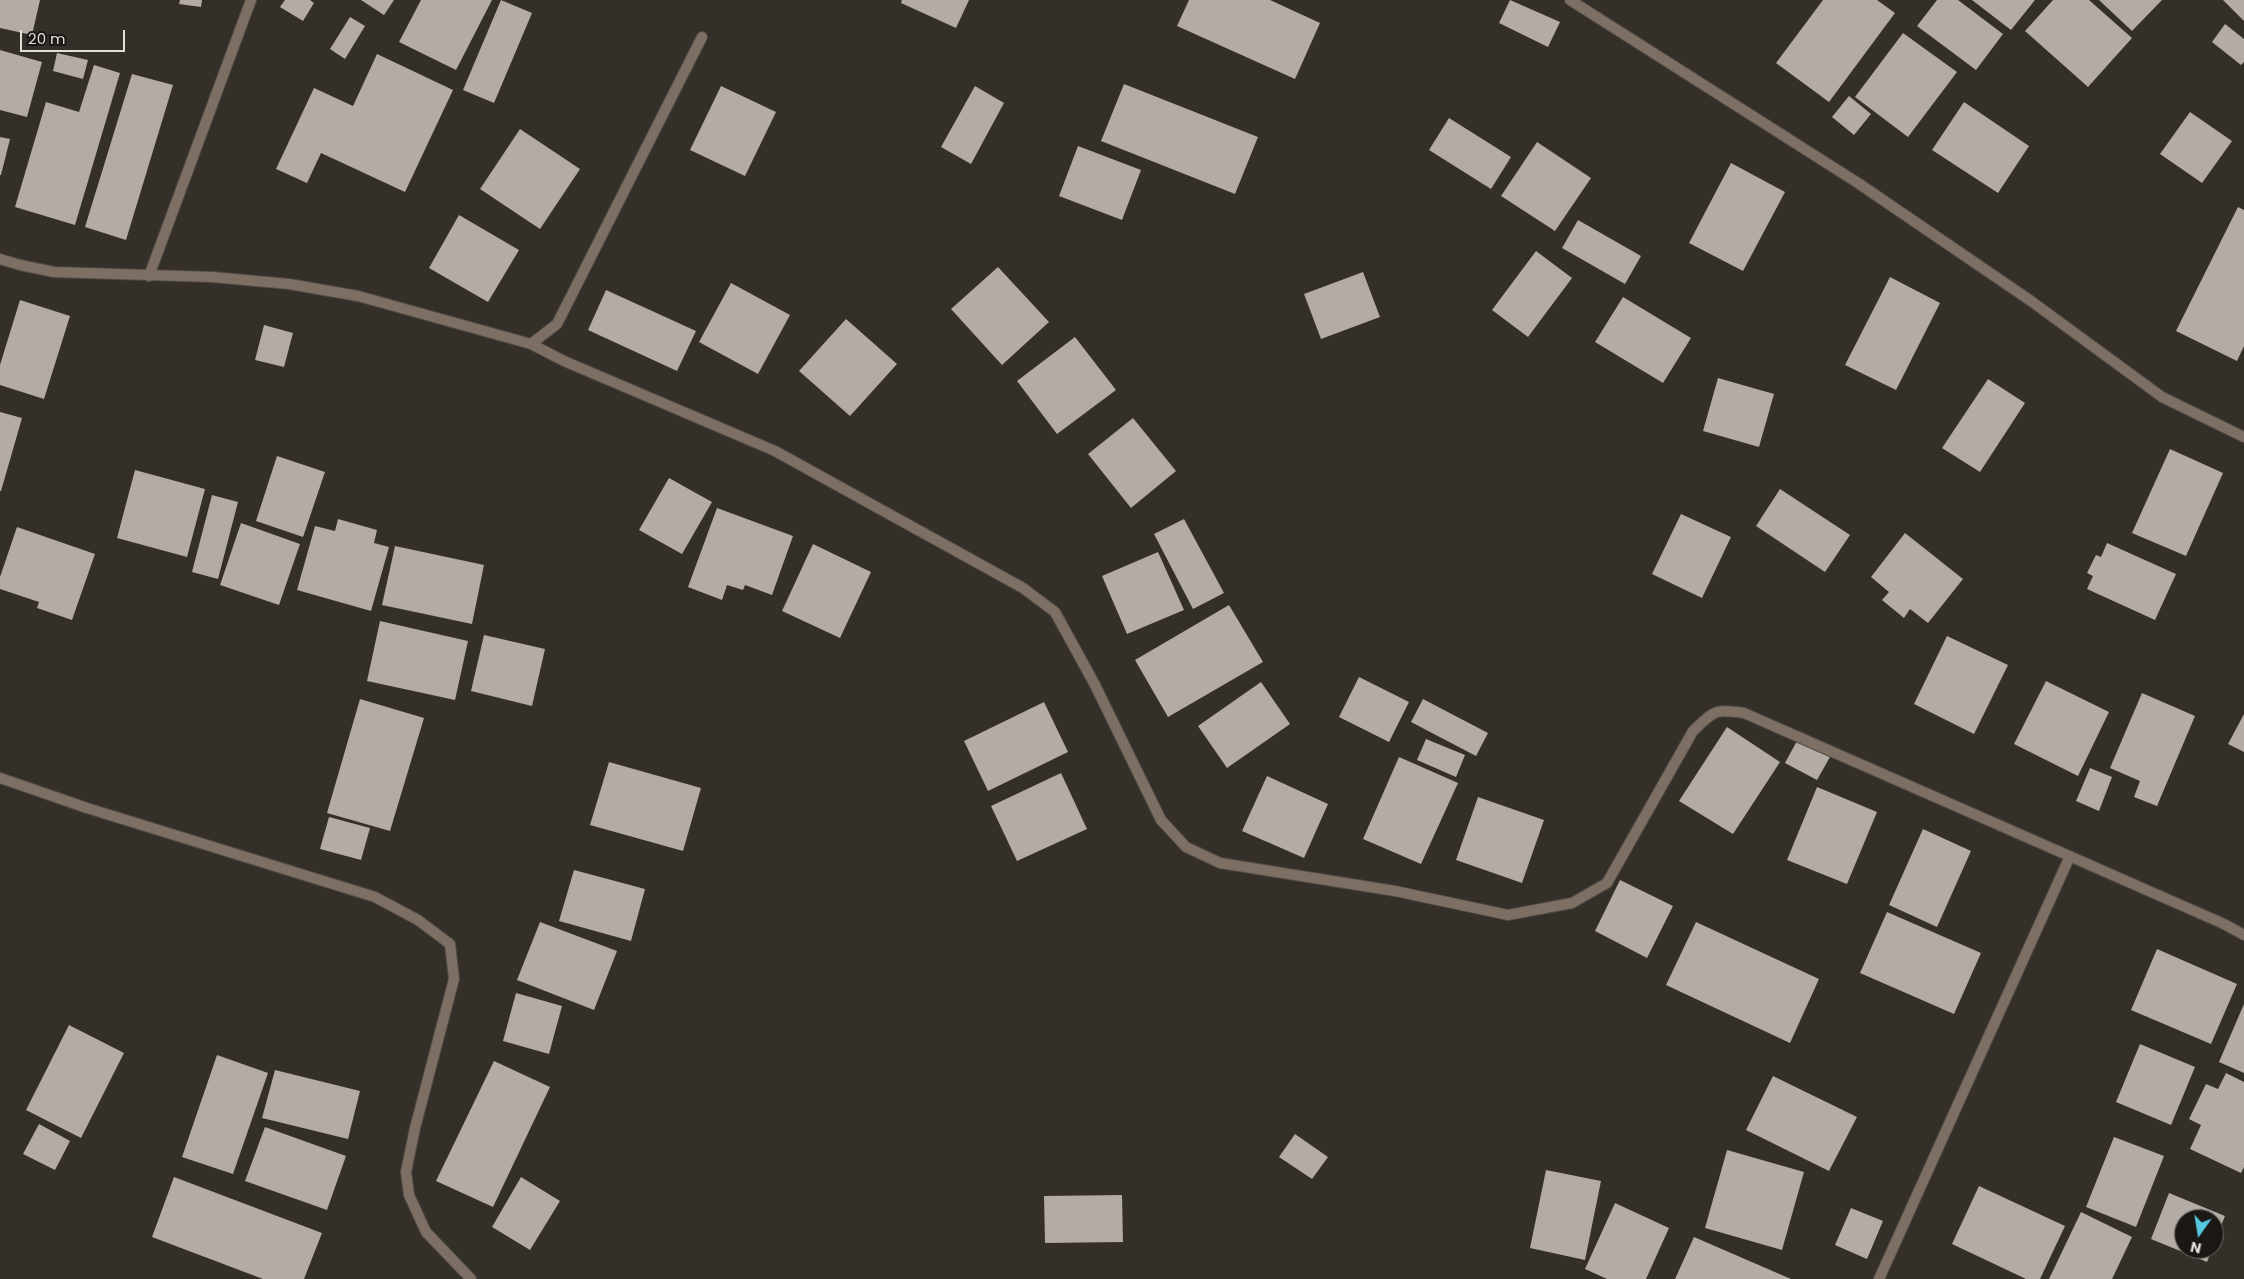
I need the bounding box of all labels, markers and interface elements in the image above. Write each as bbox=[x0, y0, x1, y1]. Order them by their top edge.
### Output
scale bar bbox=[22, 20, 128, 52]
text: 20 m bbox=[28, 28, 66, 49]
north arrow bbox=[2174, 1209, 2224, 1259]
text: N bbox=[2188, 1237, 2203, 1259]

